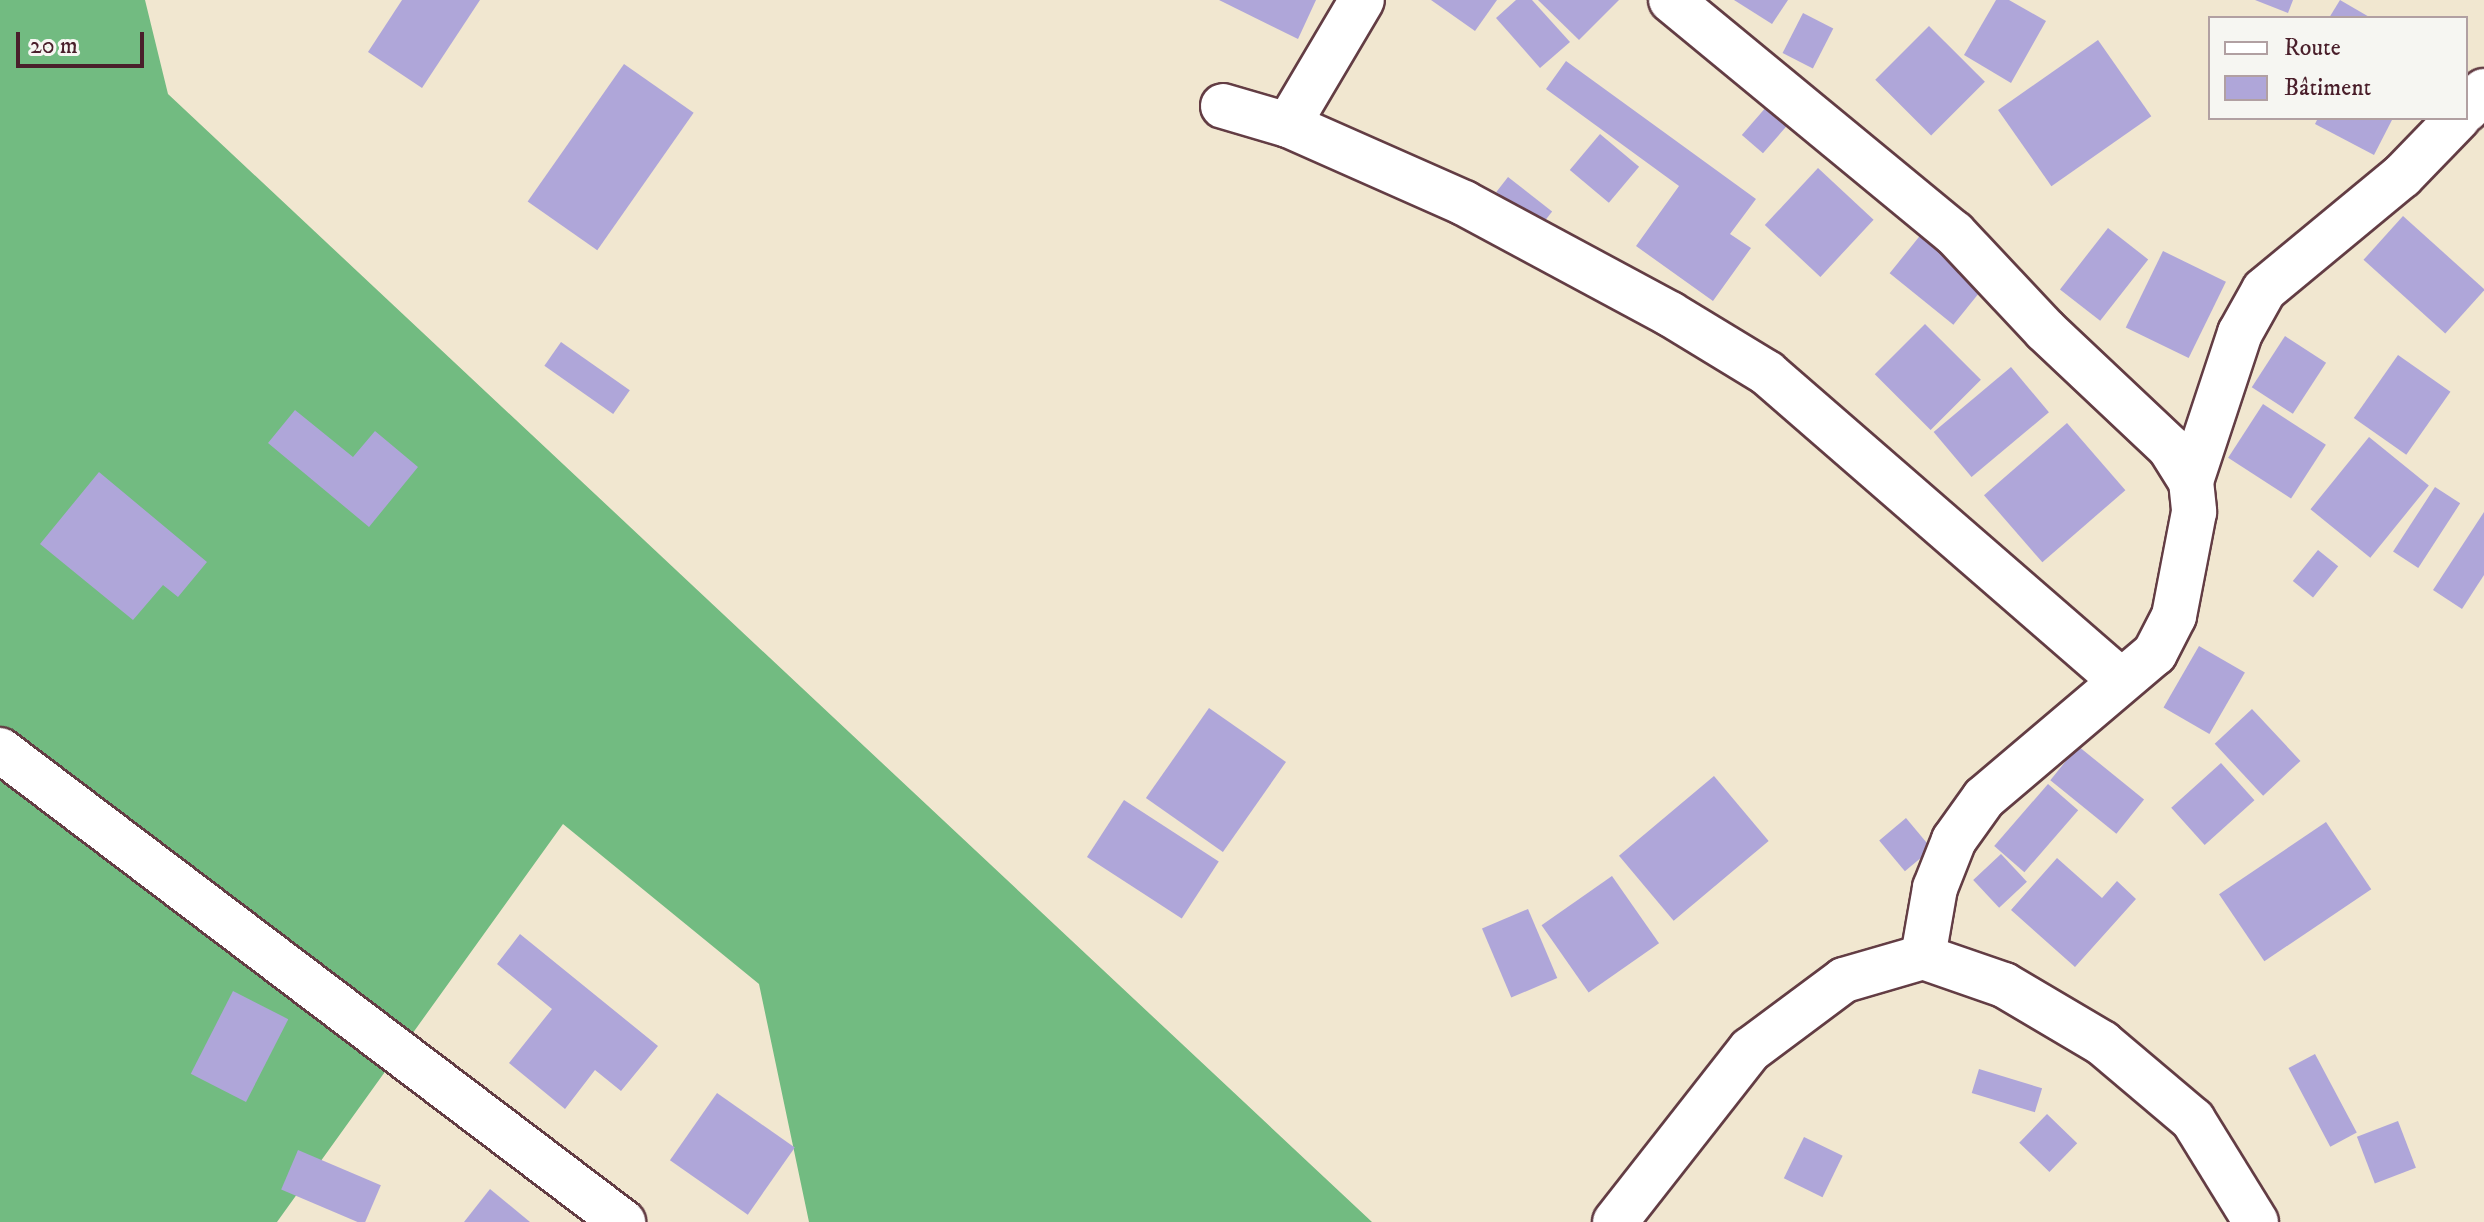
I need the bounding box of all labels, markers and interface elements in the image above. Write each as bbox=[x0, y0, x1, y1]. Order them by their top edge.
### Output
scale bar bbox=[20, 16, 148, 66]
legend bbox=[2208, 16, 2468, 120]
text: 20 m bbox=[30, 31, 78, 61]
text: Route bbox=[2284, 33, 2341, 63]
text: Bâtiment bbox=[2284, 73, 2371, 103]

